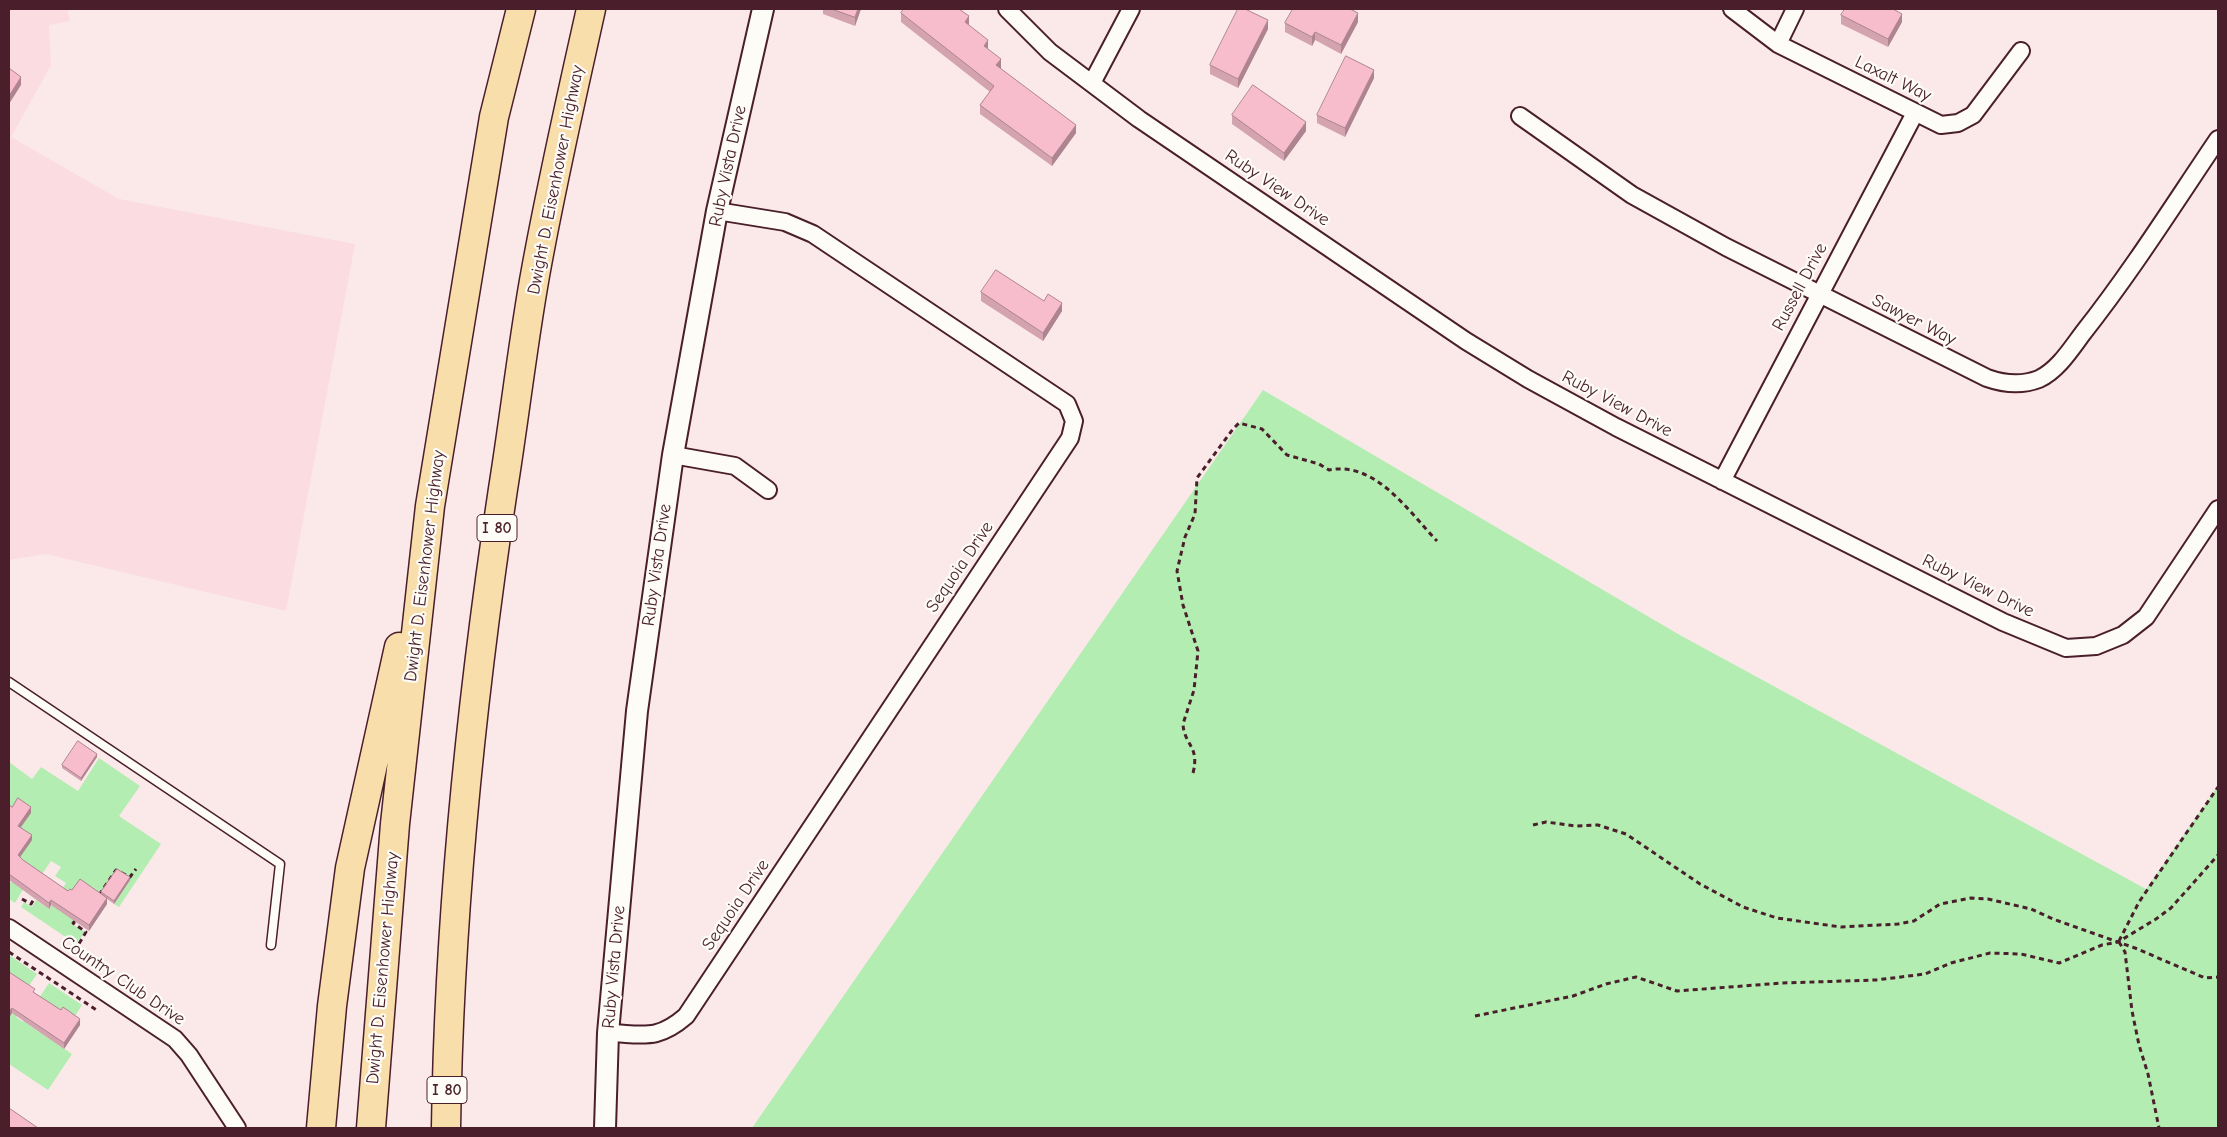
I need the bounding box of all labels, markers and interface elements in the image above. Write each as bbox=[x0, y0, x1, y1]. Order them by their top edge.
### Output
street label: Laxalt Way bbox=[1851, 51, 1935, 107]
street label: Dwight D. Eisenhower Highway bbox=[523, 64, 589, 296]
street label: Ruby Vista Drive bbox=[705, 103, 751, 229]
street label: Ruby View Drive bbox=[1220, 145, 1334, 231]
street label: Russell Drive bbox=[1768, 239, 1832, 335]
street label: Sawyer Way bbox=[1868, 290, 1960, 350]
street label: Ruby View Drive bbox=[1558, 366, 1676, 442]
street label: Dwight D. Eisenhower Highway bbox=[400, 449, 450, 683]
street label: Ruby Vista Drive bbox=[638, 502, 676, 628]
road number: I 80 bbox=[477, 514, 517, 542]
street label: Sequoia Drive bbox=[922, 517, 998, 617]
street label: Ruby View Drive bbox=[1919, 550, 2037, 622]
street label: Dwight D. Eisenhower Highway bbox=[362, 851, 404, 1085]
street label: Sequoia Drive bbox=[698, 855, 774, 955]
street label: Ruby Vista Drive bbox=[598, 905, 630, 1029]
street label: Country Club Drive bbox=[57, 932, 189, 1030]
road number: I 80 bbox=[427, 1076, 467, 1104]

